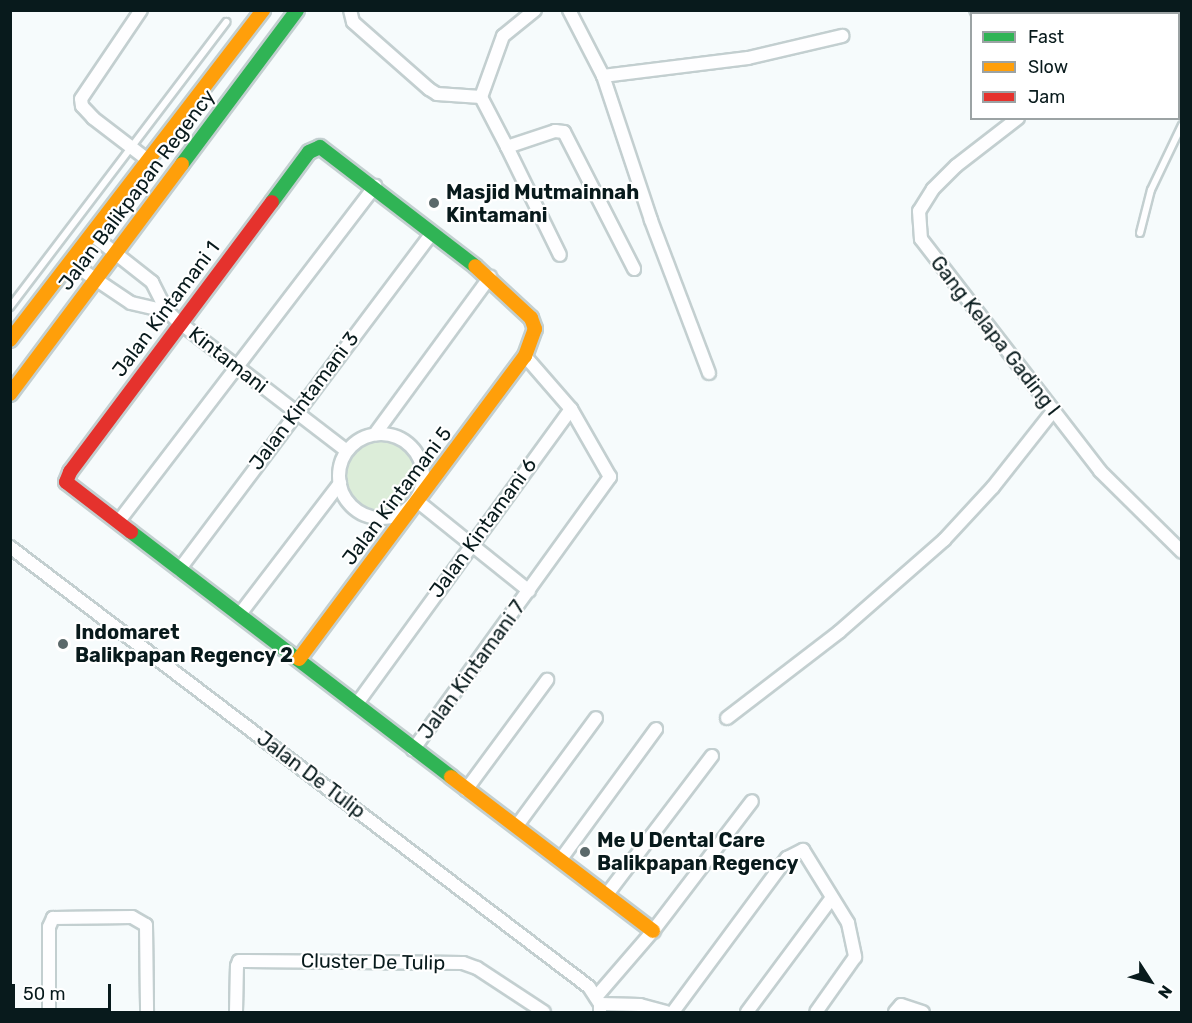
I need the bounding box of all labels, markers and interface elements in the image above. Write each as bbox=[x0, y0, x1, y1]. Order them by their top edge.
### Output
legend bbox=[970, 12, 1180, 120]
text: Fast bbox=[1028, 26, 1064, 48]
text: Slow bbox=[1028, 56, 1068, 78]
street label: Jalan Balikpapan Regency bbox=[54, 85, 220, 295]
text: Jam bbox=[1028, 86, 1065, 108]
place label: Masjid Mutmainnah Kintamani bbox=[446, 180, 639, 227]
marker: Masjid Mutmainnah Kintamani bbox=[427, 196, 441, 210]
street label: Jalan Kintamani 1 bbox=[107, 236, 225, 382]
street label: Gang Kelapa Gading I bbox=[925, 251, 1065, 421]
street label: Kintamani bbox=[184, 322, 272, 398]
street label: Jalan Kintamani 3 bbox=[244, 327, 364, 475]
street label: Jalan Kintamani 5 bbox=[337, 422, 457, 570]
street label: Jalan Kintamani 6 bbox=[424, 453, 542, 603]
street label: Jalan Kintamani 7 bbox=[414, 596, 530, 744]
place label: Indomaret Balikpapan Regency 2 bbox=[75, 620, 294, 667]
marker: Indomaret Balikpapan Regency 2 bbox=[56, 637, 70, 651]
street label: Jalan De Tulip bbox=[252, 726, 370, 824]
place label: Me U Dental Care Balikpapan Regency bbox=[597, 828, 798, 875]
marker: Me U Dental Care Balikpapan Regency bbox=[578, 845, 592, 859]
street label: Cluster De Tulip bbox=[300, 949, 446, 975]
north arrow bbox=[1120, 951, 1180, 1011]
scale bar bbox=[15, 972, 114, 1010]
text: N bbox=[1154, 982, 1176, 1002]
text: 50 m bbox=[23, 983, 66, 1005]

